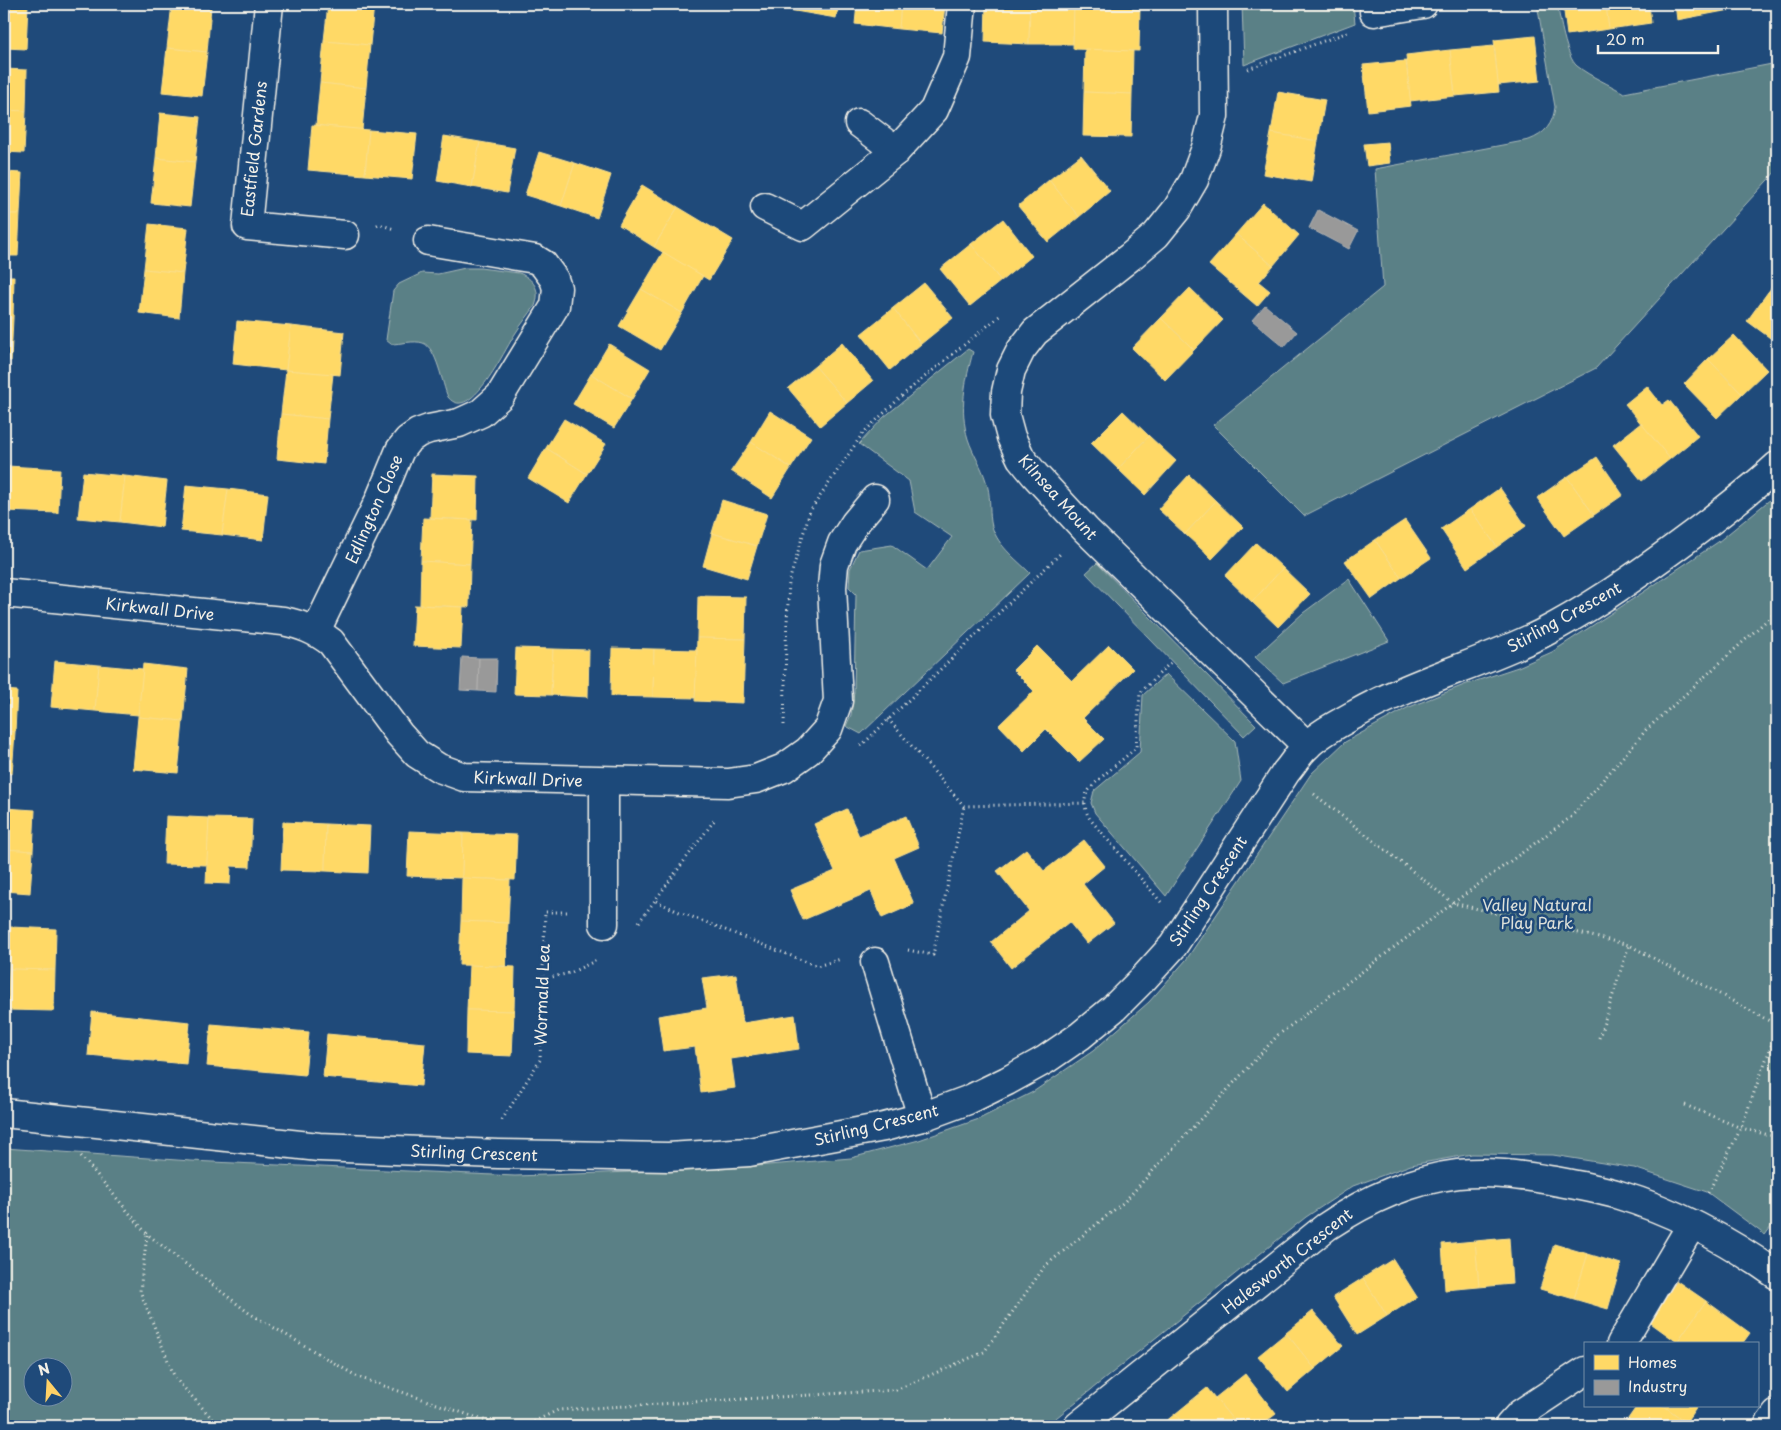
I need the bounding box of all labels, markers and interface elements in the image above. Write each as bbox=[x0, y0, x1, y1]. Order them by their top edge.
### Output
scale bar bbox=[1598, 22, 1718, 54]
text: 20 m bbox=[1606, 27, 1645, 50]
street label: Eastfield Gardens bbox=[234, 80, 272, 218]
street label: Kilnsea Mount bbox=[1014, 448, 1104, 545]
street label: Edlington Close bbox=[338, 450, 408, 567]
street label: Stirling Crescent bbox=[1502, 574, 1626, 658]
street label: Kirkwall Drive bbox=[104, 590, 216, 626]
street label: Kirkwall Drive bbox=[473, 764, 583, 792]
street label: Stirling Crescent bbox=[1162, 830, 1252, 951]
park label: Valley Natural Play Park bbox=[1482, 892, 1592, 934]
street label: Wormald Lea bbox=[527, 944, 555, 1046]
street label: Stirling Crescent bbox=[811, 1097, 941, 1151]
street label: Stirling Crescent bbox=[410, 1138, 539, 1166]
street label: Halesworth Crescent bbox=[1216, 1201, 1357, 1319]
legend bbox=[1584, 1342, 1758, 1408]
text: Homes bbox=[1628, 1350, 1677, 1373]
text: N bbox=[35, 1357, 52, 1381]
north arrow bbox=[22, 1358, 72, 1408]
text: Industry bbox=[1628, 1374, 1687, 1397]

